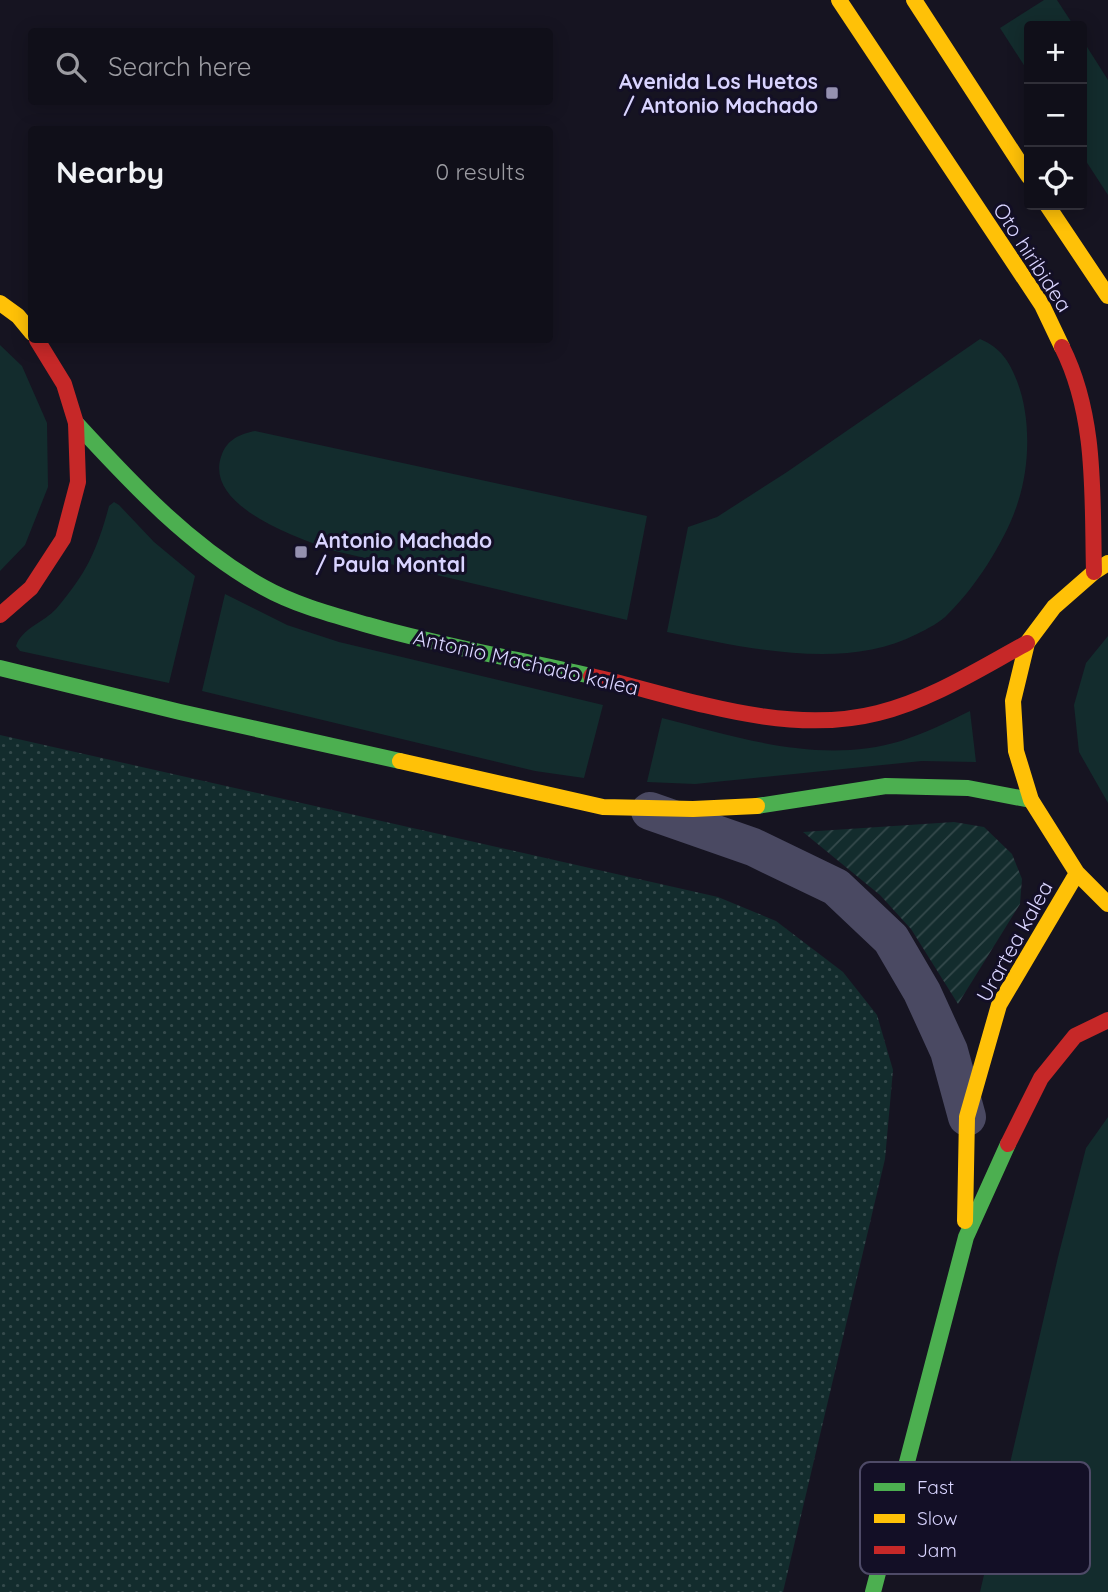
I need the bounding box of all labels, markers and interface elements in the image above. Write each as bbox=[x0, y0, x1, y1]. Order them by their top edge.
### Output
map controls bbox=[1024, 21, 1087, 210]
button: + bbox=[1024, 21, 1087, 84]
search box bbox=[28, 28, 553, 105]
icon: search bbox=[52, 48, 90, 86]
text: Search here bbox=[108, 50, 252, 83]
place label: Avenida Los Huetos / Antonio Machado bbox=[619, 68, 818, 118]
button: − bbox=[1024, 84, 1087, 147]
marker: Avenida Los Huetos / Antonio Machado bbox=[824, 85, 840, 101]
button: locate bbox=[1024, 147, 1087, 210]
text: Nearby bbox=[56, 153, 164, 191]
text: 0 results bbox=[436, 157, 525, 186]
street label: Oto hiribidea bbox=[988, 197, 1078, 317]
place label: Antonio Machado / Paula Montal bbox=[315, 527, 492, 577]
marker: Antonio Machado / Paula Montal bbox=[293, 544, 309, 560]
street label: Antonio Machado kalea bbox=[411, 623, 641, 701]
street label: Urartea kalea bbox=[970, 876, 1058, 1006]
legend bbox=[860, 1462, 1090, 1574]
text: Fast bbox=[917, 1475, 954, 1499]
text: Slow bbox=[917, 1506, 958, 1530]
text: Jam bbox=[917, 1538, 957, 1562]

